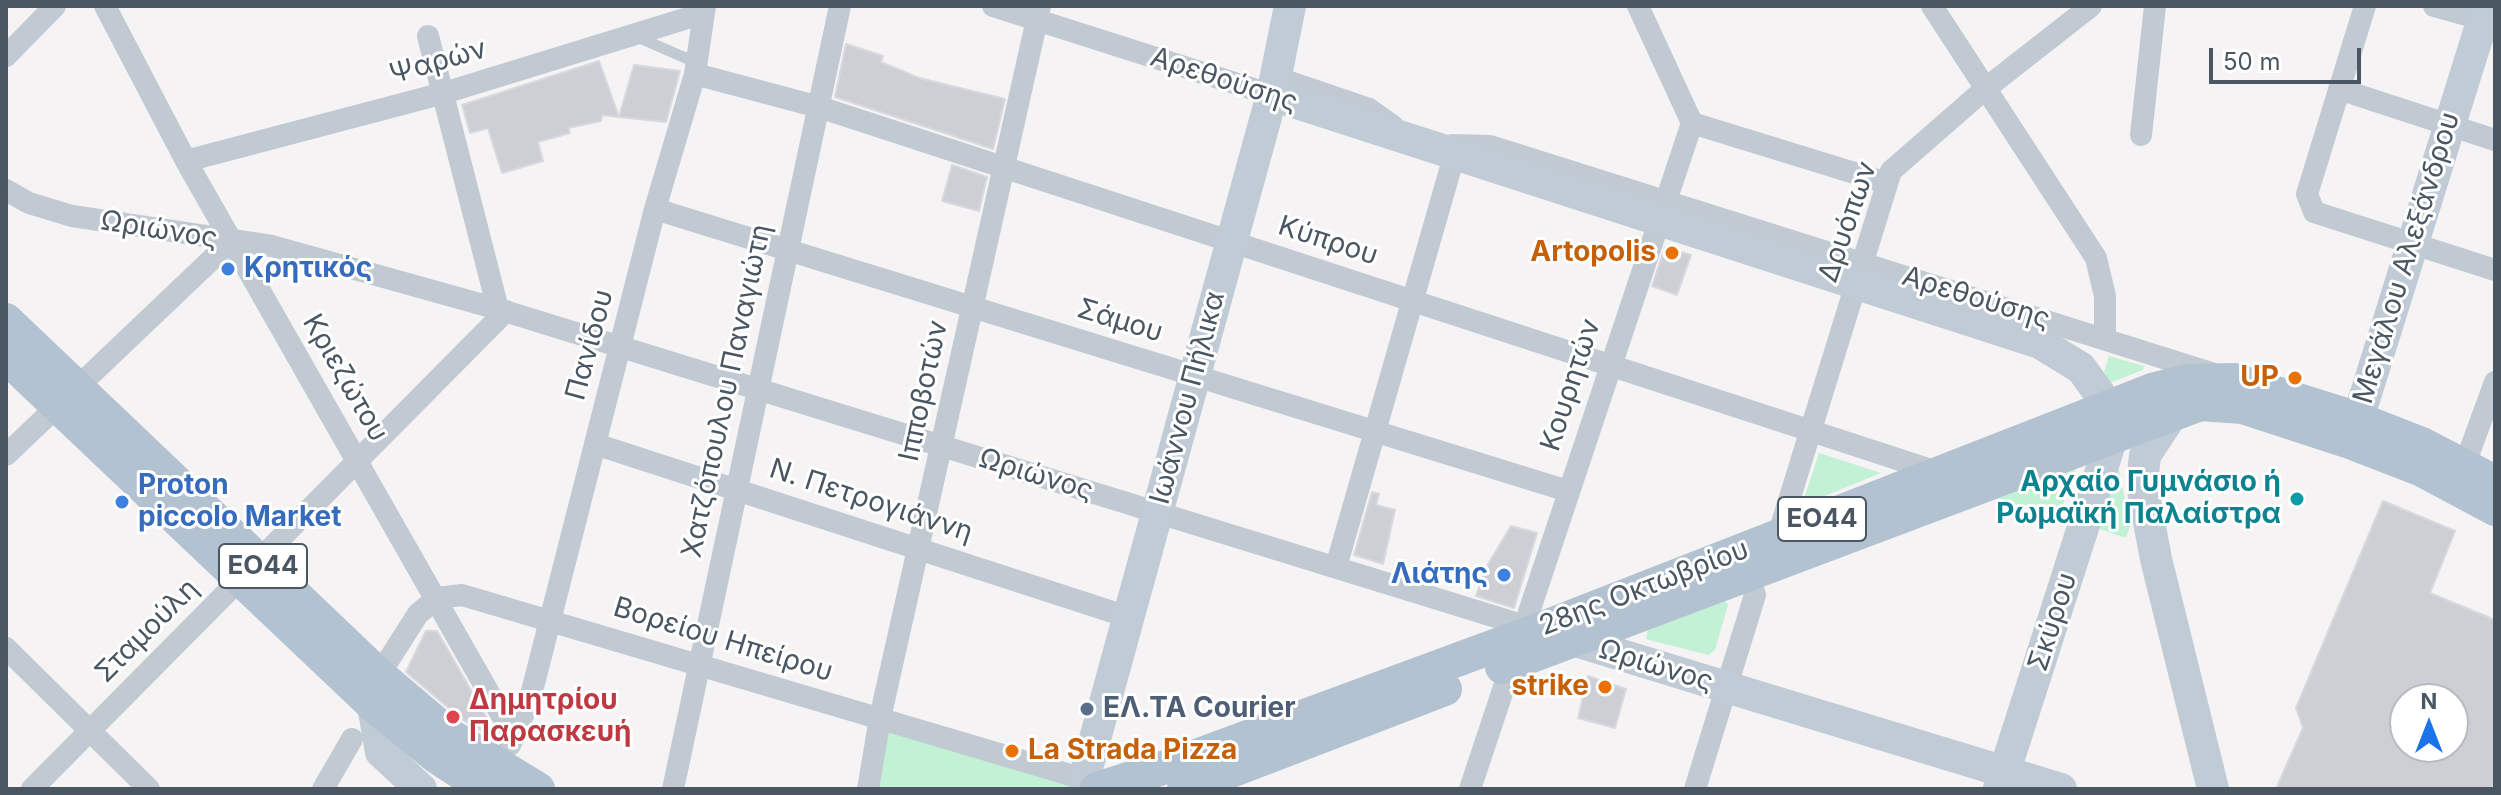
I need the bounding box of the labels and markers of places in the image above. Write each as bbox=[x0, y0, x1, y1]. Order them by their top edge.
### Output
place label: Artopolis bbox=[1530, 236, 1656, 270]
marker: Artopolis bbox=[1663, 244, 1681, 262]
place label: Κρητικός bbox=[244, 252, 372, 286]
marker: Κρητικός bbox=[219, 260, 237, 278]
place label: UP bbox=[2240, 361, 2279, 395]
marker: UP bbox=[2286, 369, 2304, 387]
place label: Αρχαίο Γυμνάσιο ή Ρωμαϊκή Παλαίστρα bbox=[1996, 466, 2281, 532]
place label: Proton piccolo Market bbox=[138, 469, 341, 535]
marker: Αρχαίο Γυμνάσιο ή Ρωμαϊκή Παλαίστρα bbox=[2288, 490, 2306, 508]
marker: Proton piccolo Market bbox=[113, 493, 131, 511]
place label: Λιάτης bbox=[1391, 558, 1488, 592]
marker: Λιάτης bbox=[1495, 566, 1513, 584]
place label: strike bbox=[1512, 670, 1589, 704]
marker: strike bbox=[1596, 678, 1614, 696]
place label: Δημητρίου Παρασκευή bbox=[469, 684, 632, 750]
place label: ΕΛ.ΤΑ Courier bbox=[1103, 692, 1296, 726]
marker: ΕΛ.ΤΑ Courier bbox=[1078, 700, 1096, 718]
marker: Δημητρίου Παρασκευή bbox=[444, 708, 462, 726]
place label: La Strada Pizza bbox=[1028, 734, 1237, 768]
marker: La Strada Pizza bbox=[1003, 742, 1021, 760]

